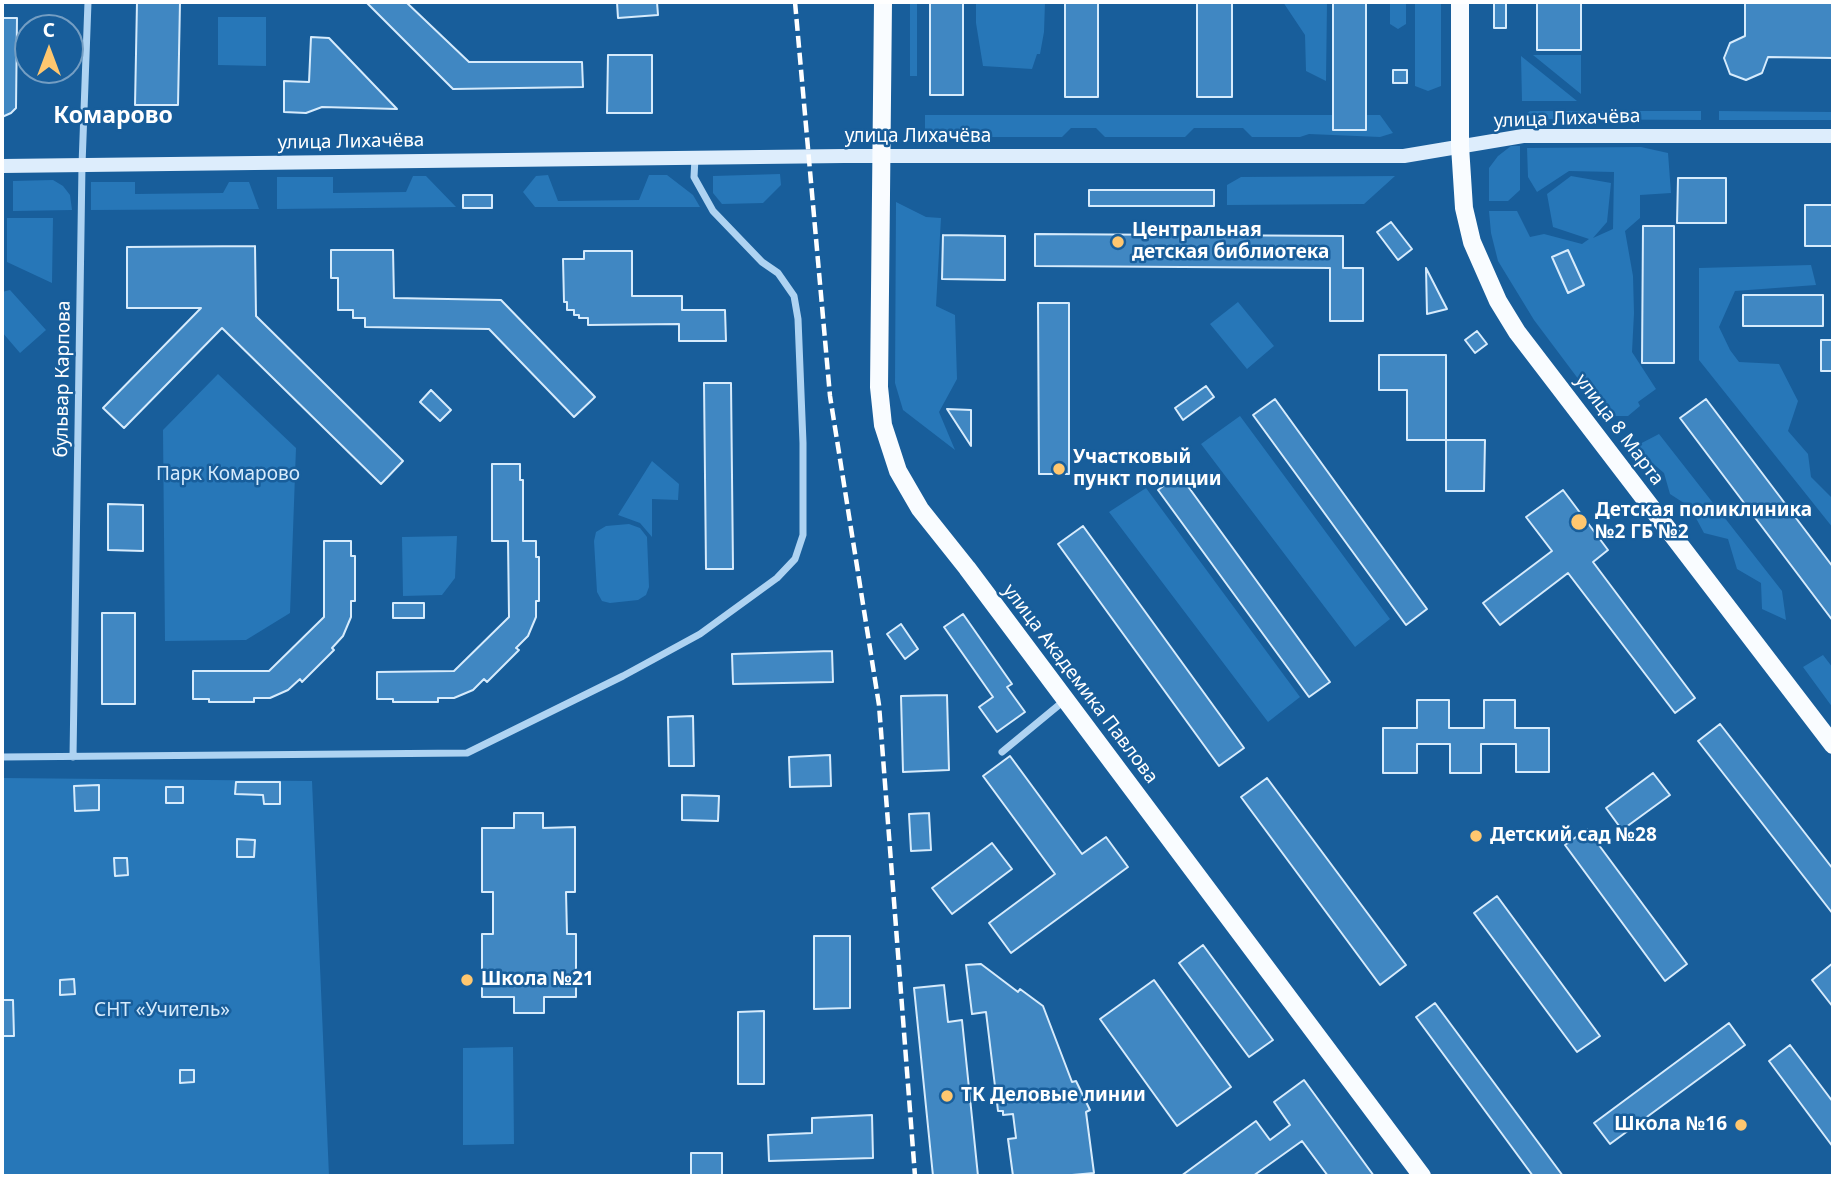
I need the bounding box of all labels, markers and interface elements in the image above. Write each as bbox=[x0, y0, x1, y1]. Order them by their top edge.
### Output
north arrow bbox=[14, 14, 84, 84]
text: С bbox=[43, 17, 55, 43]
district label: Комарово bbox=[53, 102, 173, 130]
street label: улица Лихачёва bbox=[1493, 105, 1641, 133]
street label: улица Лихачёва bbox=[845, 126, 991, 148]
street label: улица Лихачёва bbox=[277, 129, 425, 155]
place label: Центральная детская библиотека bbox=[1132, 220, 1329, 264]
marker: Центральная детская библиотека bbox=[1110, 234, 1126, 250]
street label: бульвар Карпова bbox=[50, 300, 76, 458]
street label: улица 8 Марта bbox=[1570, 370, 1668, 490]
place label: Участковый пункт полиции bbox=[1073, 447, 1222, 491]
marker: Участковый пункт полиции bbox=[1051, 461, 1067, 477]
park label: Парк Комарово bbox=[156, 464, 300, 486]
place label: Детская поликлиника №2 ГБ №2 bbox=[1595, 500, 1812, 544]
marker: Детская поликлиника №2 ГБ №2 bbox=[1569, 512, 1589, 532]
street label: улица Академика Павлова bbox=[998, 580, 1162, 788]
place label: Детский сад №28 bbox=[1490, 825, 1657, 847]
marker: Детский сад №28 bbox=[1468, 828, 1484, 844]
place label: Школа №21 bbox=[481, 969, 594, 991]
marker: Школа №21 bbox=[459, 972, 475, 988]
park label: СНТ «Учитель» bbox=[94, 1000, 230, 1022]
place label: ТК Деловые линии bbox=[961, 1085, 1146, 1107]
marker: ТК Деловые линии bbox=[939, 1088, 955, 1104]
place label: Школа №16 bbox=[1614, 1114, 1727, 1136]
marker: Школа №16 bbox=[1733, 1117, 1749, 1133]

